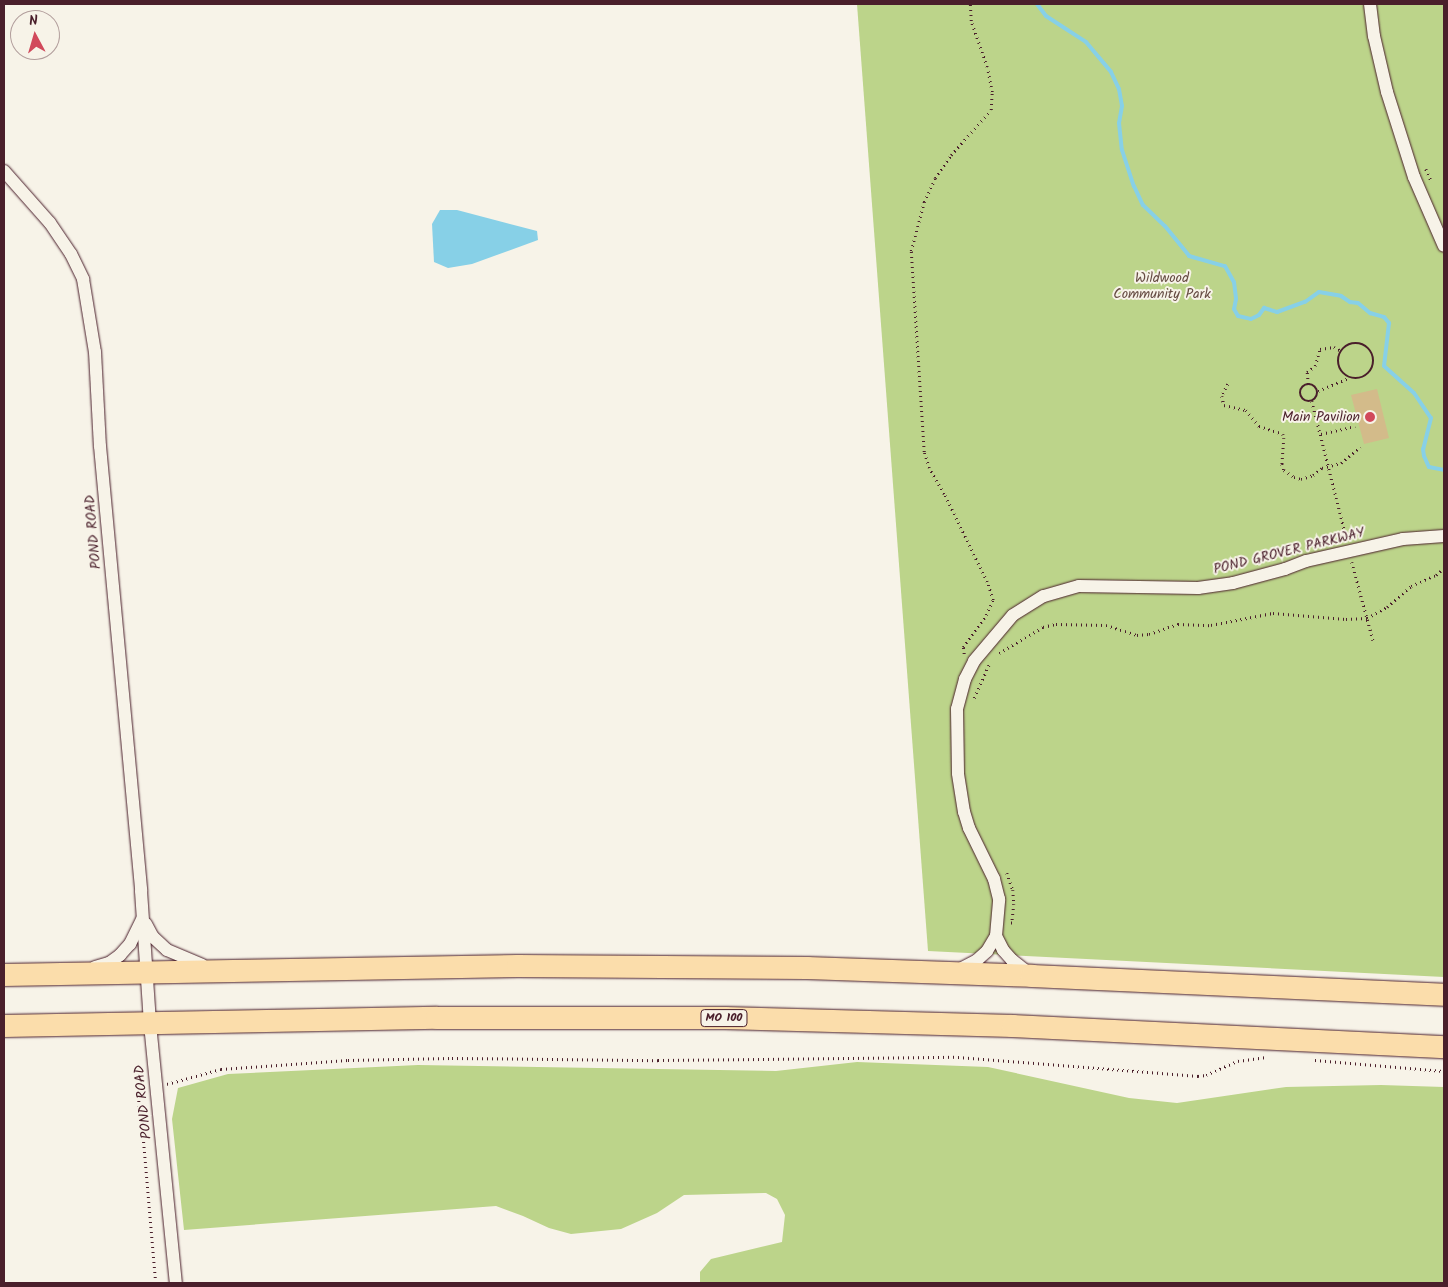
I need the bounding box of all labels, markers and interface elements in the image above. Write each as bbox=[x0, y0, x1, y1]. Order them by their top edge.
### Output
north arrow bbox=[10, 10, 60, 60]
text: N bbox=[28, 10, 39, 32]
park label: Wildwood Community Park bbox=[1113, 270, 1211, 302]
place label: Main Pavilion bbox=[1282, 409, 1360, 425]
marker: Main Pavilion bbox=[1364, 411, 1376, 423]
street label: POND ROAD bbox=[81, 494, 105, 570]
street label: POND GROVER PARKWAY bbox=[1212, 524, 1366, 578]
road number: MO 100 bbox=[700, 1008, 748, 1028]
street label: POND ROAD bbox=[131, 1064, 155, 1140]

